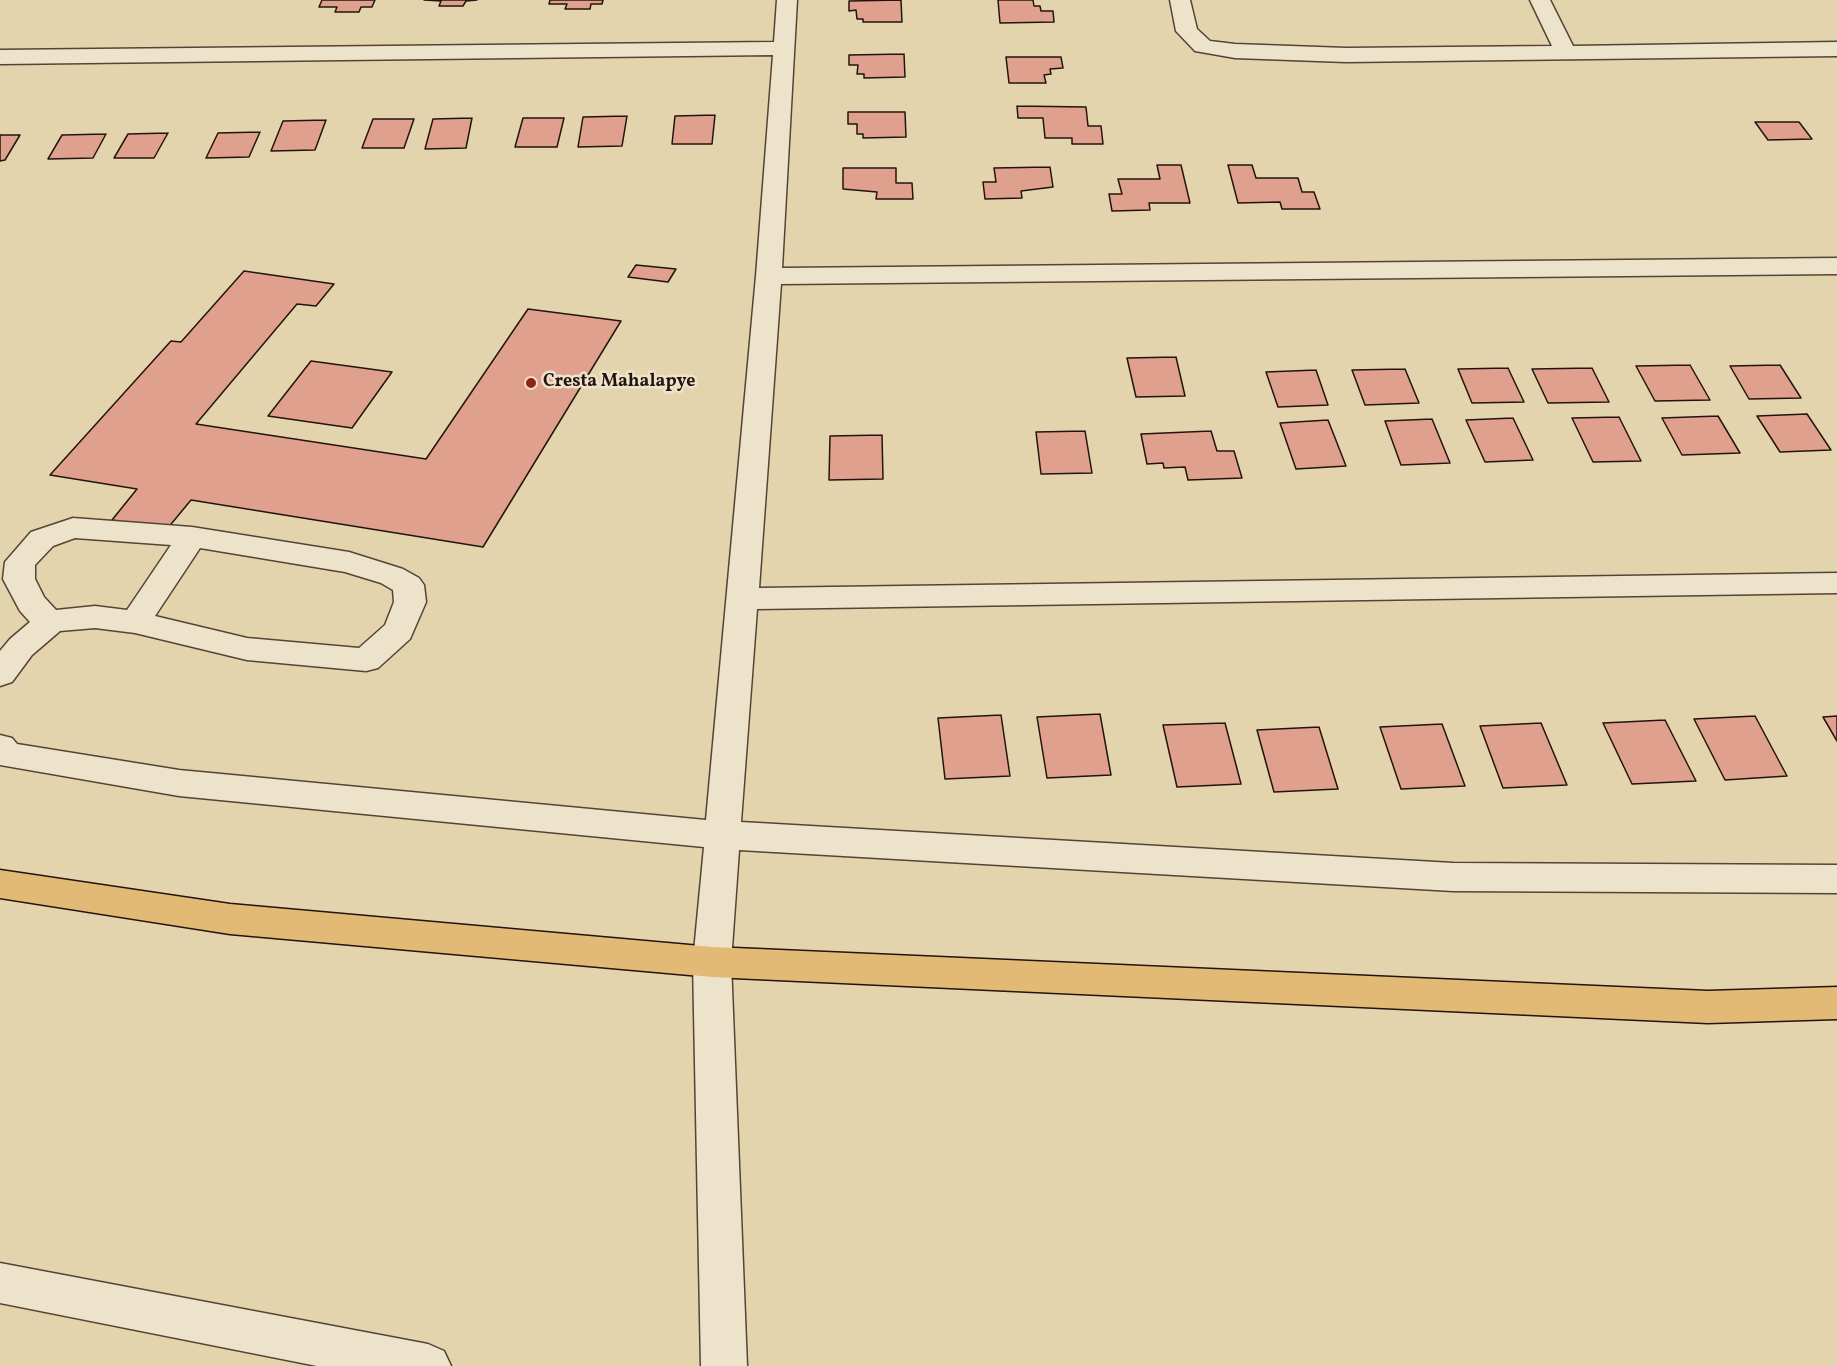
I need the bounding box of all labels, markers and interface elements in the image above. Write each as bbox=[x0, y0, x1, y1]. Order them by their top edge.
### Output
place label: Cresta Mahalapye bbox=[543, 372, 695, 394]
marker: Cresta Mahalapye bbox=[524, 376, 538, 390]

